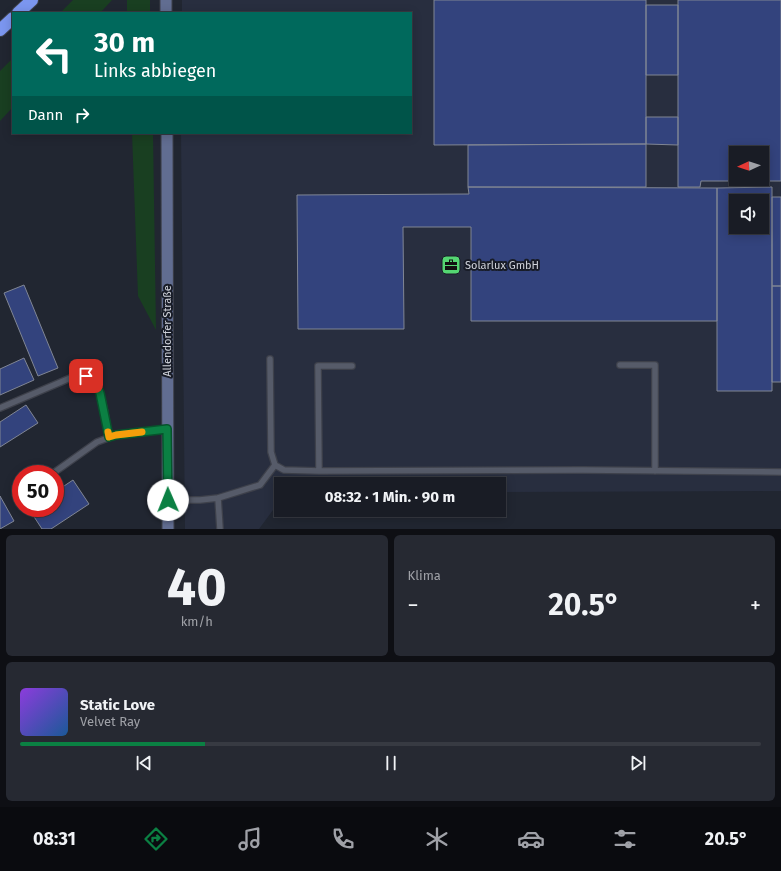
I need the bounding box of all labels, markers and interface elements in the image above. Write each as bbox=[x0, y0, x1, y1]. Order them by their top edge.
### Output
text: 30 m bbox=[94, 26, 155, 59]
icon: left bbox=[28, 28, 80, 80]
text: Links abbiegen bbox=[94, 60, 216, 82]
icon: right bbox=[71, 104, 93, 126]
text: Dann bbox=[28, 106, 63, 124]
north arrow bbox=[729, 146, 769, 186]
map controls bbox=[729, 146, 769, 234]
button: sound bbox=[729, 194, 769, 234]
office icon: Solarlux GmbH bbox=[440, 254, 462, 276]
place label: Solarlux GmbH bbox=[465, 259, 539, 272]
street label: Allendorfer Straße bbox=[161, 285, 174, 377]
pin bbox=[69, 359, 103, 393]
icon: arrive bbox=[75, 365, 97, 387]
speed limit sign: 50 bbox=[12, 465, 64, 517]
position arrow bbox=[147, 479, 189, 521]
text: 08:32 · 1 Min. · 90 m bbox=[325, 488, 455, 506]
text: 40 bbox=[167, 556, 227, 619]
text: Klima bbox=[408, 568, 441, 583]
text: 20.5° bbox=[548, 587, 620, 623]
text: − bbox=[408, 592, 419, 619]
text: + bbox=[750, 592, 761, 619]
text: km/h bbox=[181, 614, 213, 629]
text: Static Love bbox=[80, 696, 155, 714]
text: Velvet Ray bbox=[80, 714, 140, 729]
icon: previous bbox=[133, 752, 155, 774]
icon: pause bbox=[380, 752, 402, 774]
icon: next bbox=[627, 752, 649, 774]
icon: directions bbox=[142, 825, 170, 853]
icon: music bbox=[236, 825, 264, 853]
icon: phone bbox=[329, 825, 357, 853]
icon: climate bbox=[423, 825, 451, 853]
icon: car bbox=[517, 825, 545, 853]
icon: filters bbox=[611, 825, 639, 853]
text: 08:31 bbox=[33, 828, 76, 850]
text: 20.5° bbox=[705, 828, 748, 850]

